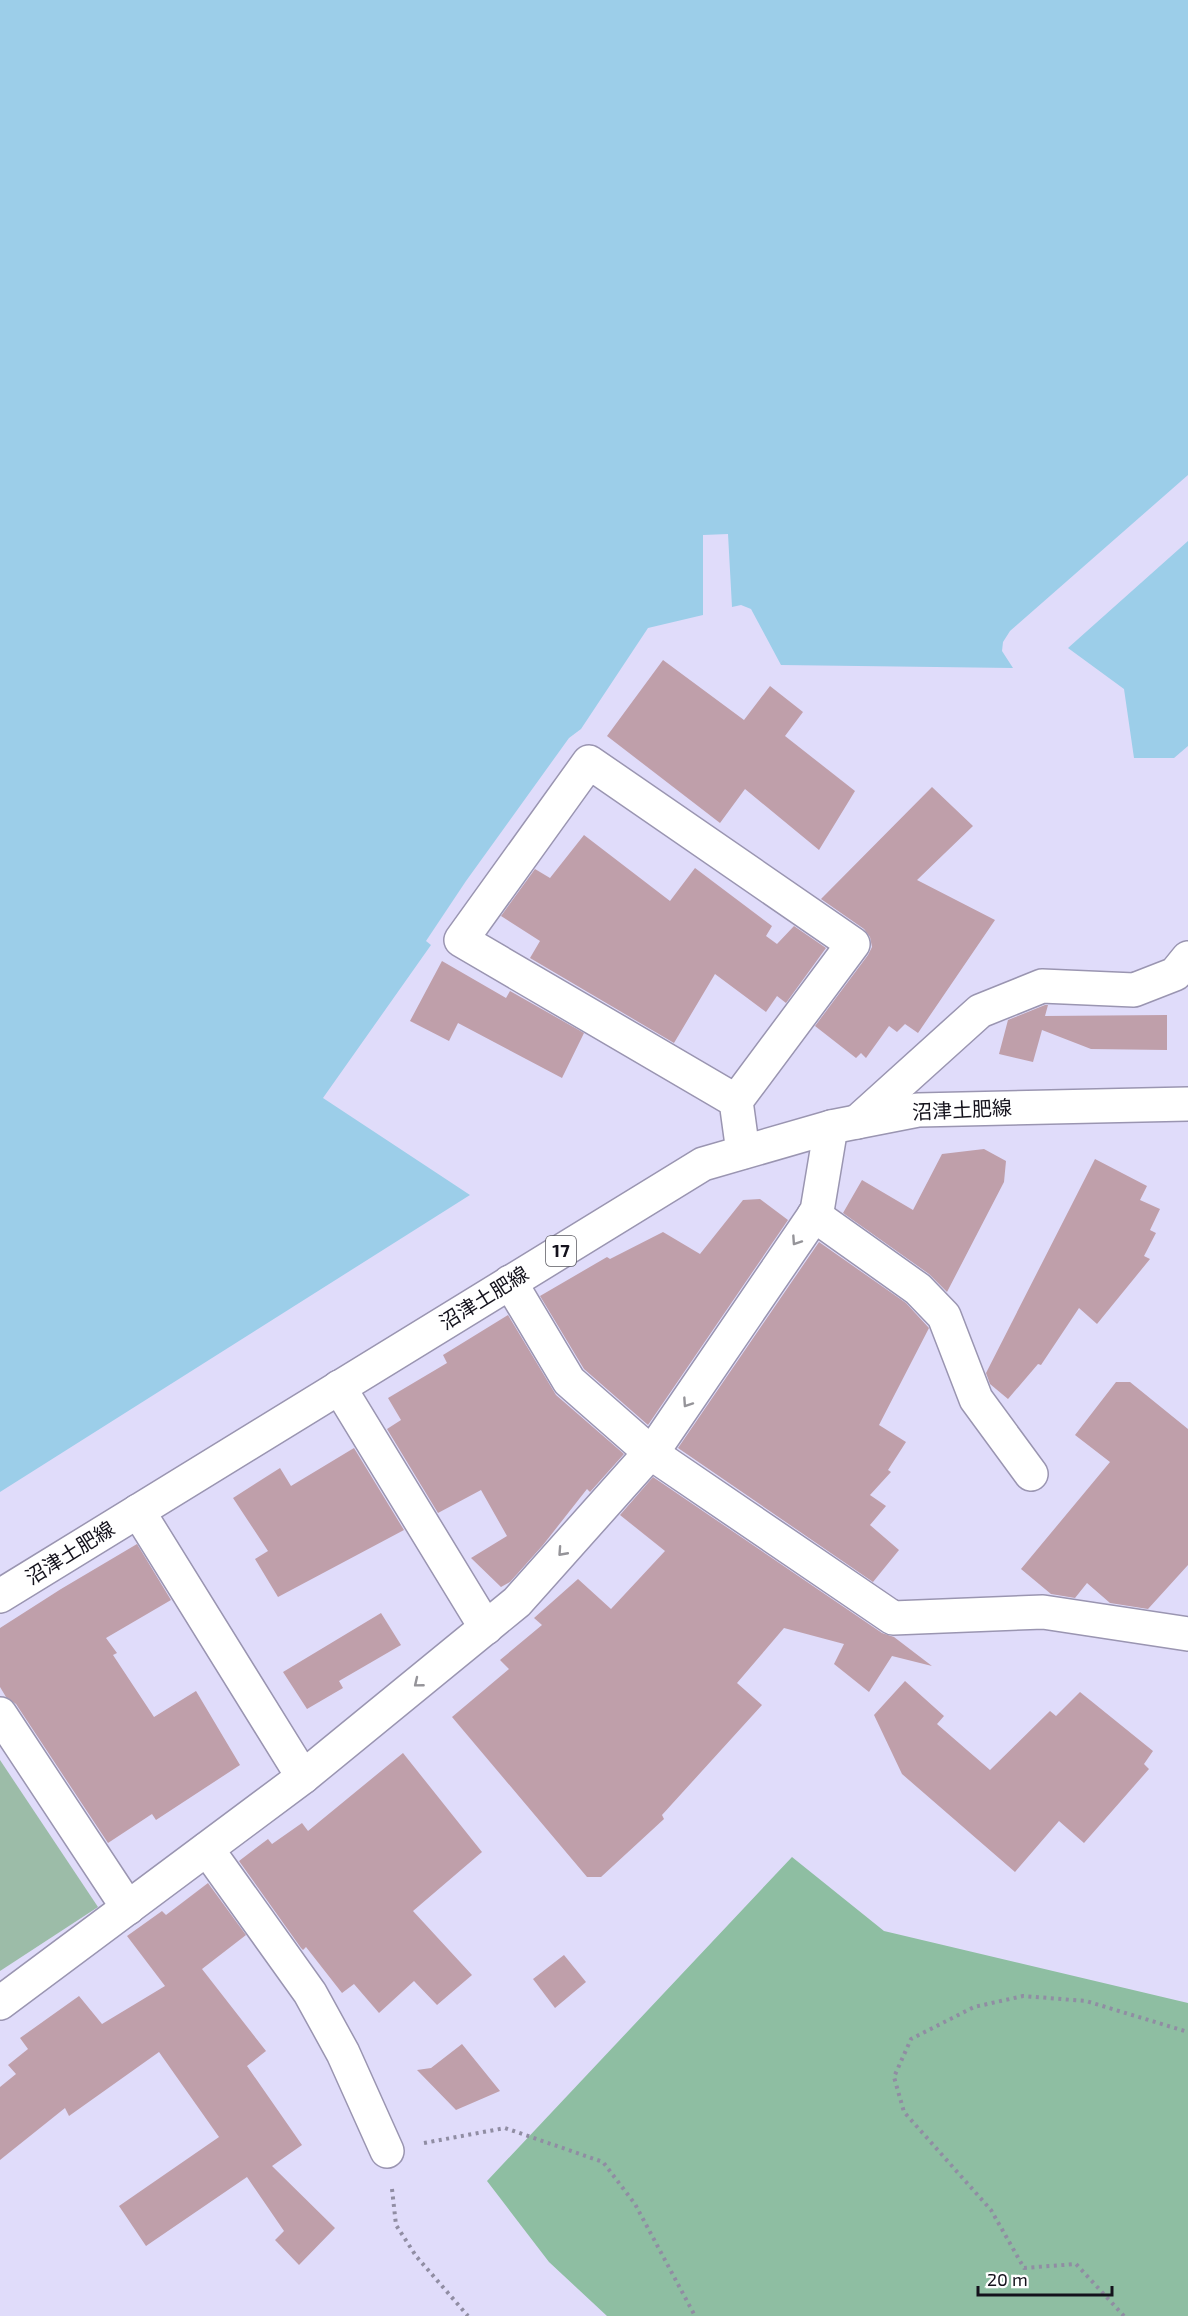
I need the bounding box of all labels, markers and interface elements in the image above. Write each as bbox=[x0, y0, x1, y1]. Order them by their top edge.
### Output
street label: 沼津土肥線 bbox=[911, 1094, 1013, 1124]
one-way arrow bbox=[793, 1235, 804, 1246]
road number: 17 bbox=[546, 1236, 576, 1266]
street label: 沼津土肥線 bbox=[435, 1260, 532, 1334]
one-way arrow bbox=[683, 1396, 694, 1407]
street label: 沼津土肥線 bbox=[21, 1515, 118, 1589]
one-way arrow bbox=[558, 1545, 569, 1556]
one-way arrow bbox=[414, 1676, 425, 1687]
scale bar bbox=[978, 2259, 1112, 2297]
text: 20 m bbox=[987, 2268, 1028, 2290]

